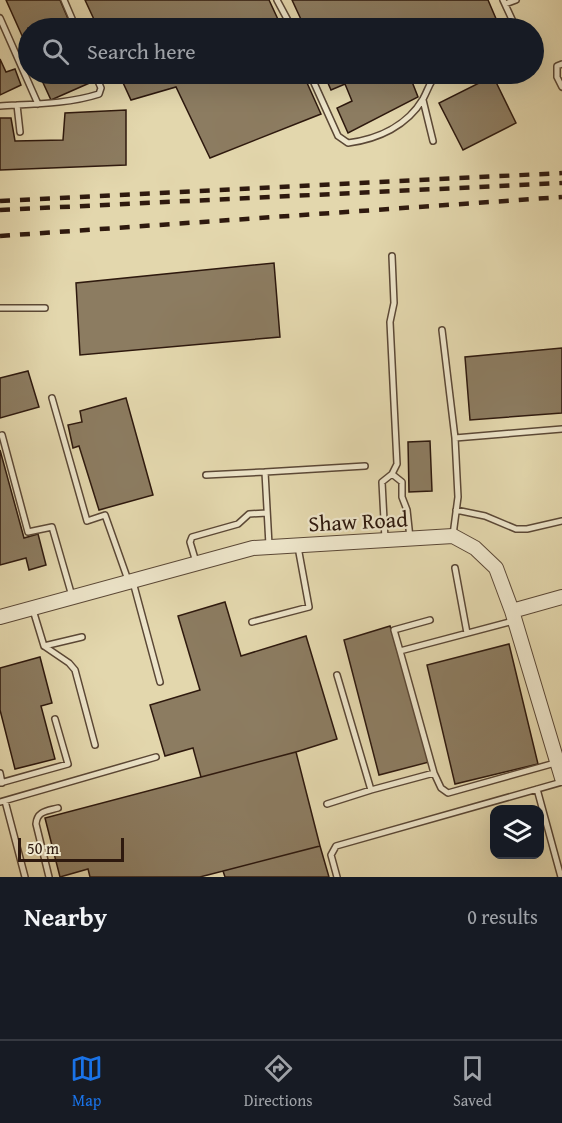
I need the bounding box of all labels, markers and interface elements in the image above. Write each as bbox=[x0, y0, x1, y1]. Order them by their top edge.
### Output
search box bbox=[18, 18, 544, 84]
icon: search bbox=[39, 35, 72, 68]
text: Search here bbox=[87, 35, 196, 67]
street label: Shaw Road bbox=[307, 502, 409, 540]
map controls bbox=[490, 805, 544, 859]
button: layers bbox=[490, 805, 544, 859]
scale bar bbox=[18, 835, 124, 862]
text: 50 m bbox=[27, 836, 59, 860]
text: Nearby bbox=[24, 897, 107, 936]
text: 0 results bbox=[467, 902, 538, 931]
tab: Map bbox=[70, 1052, 103, 1112]
tab: Directions bbox=[244, 1052, 313, 1112]
tab: Saved bbox=[453, 1052, 492, 1112]

